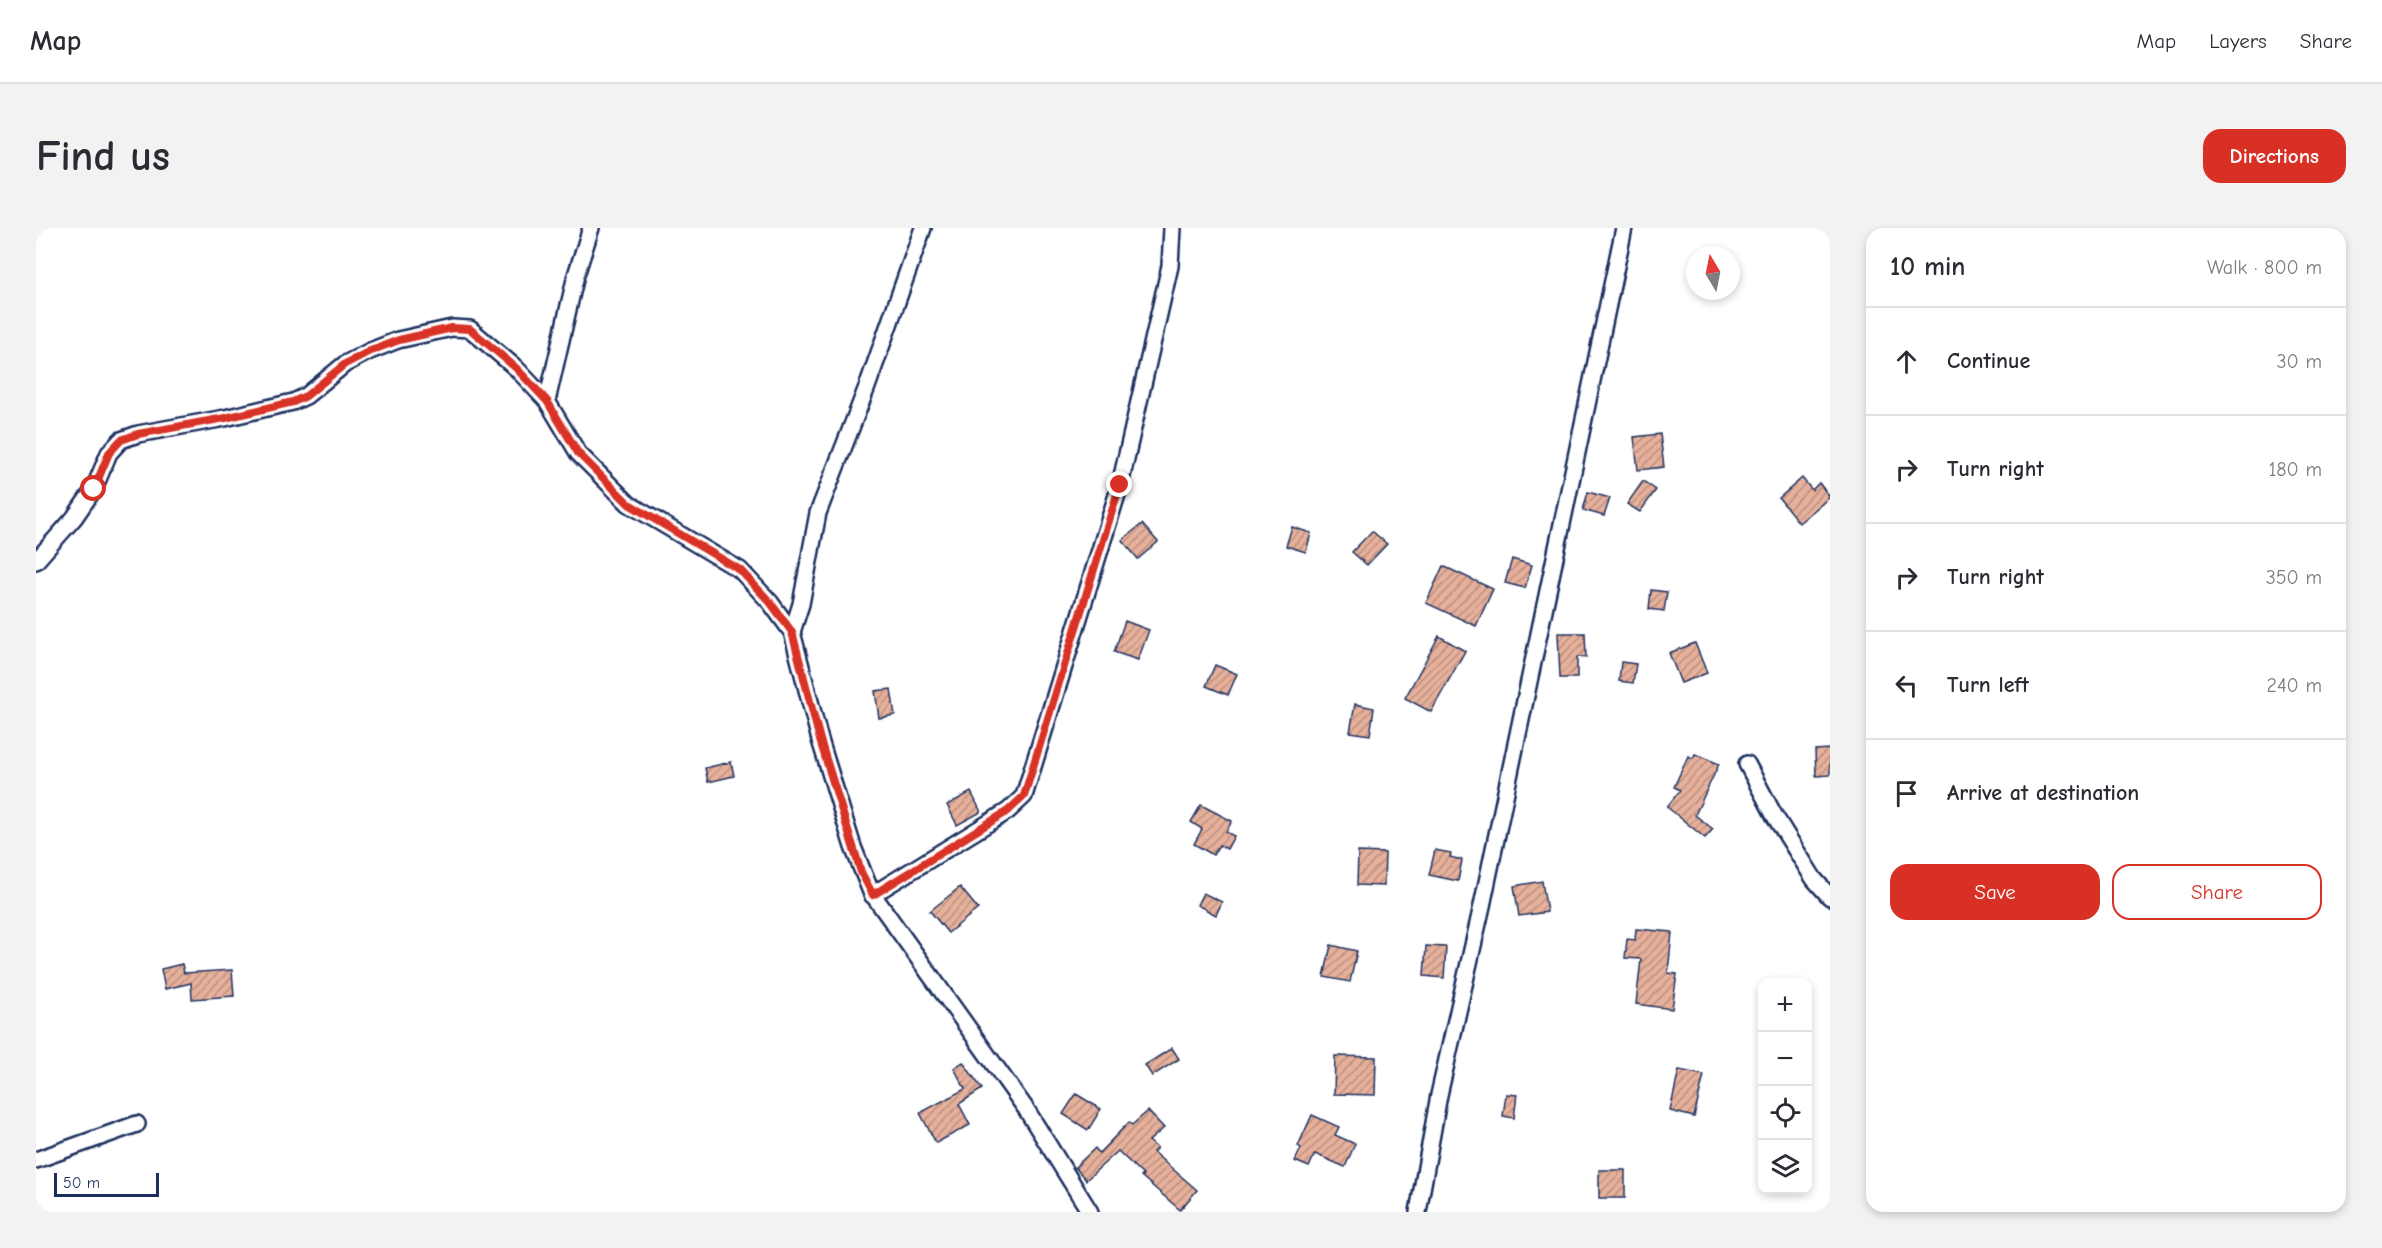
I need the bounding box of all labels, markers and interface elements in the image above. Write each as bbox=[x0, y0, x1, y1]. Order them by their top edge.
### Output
text: Map bbox=[30, 25, 81, 57]
text: Map bbox=[2137, 29, 2176, 53]
text: Layers bbox=[2209, 29, 2267, 53]
text: Share bbox=[2300, 29, 2352, 53]
button: Directions bbox=[2203, 129, 2346, 183]
text: Find us bbox=[36, 132, 170, 181]
north arrow bbox=[1686, 246, 1740, 300]
text: 10 min bbox=[1890, 252, 1965, 282]
text: Walk · 800 m bbox=[2207, 256, 2322, 279]
icon: ahead bbox=[1890, 345, 1923, 378]
text: Continue bbox=[1947, 348, 2030, 374]
text: 30 m bbox=[2276, 350, 2322, 373]
icon: right bbox=[1890, 453, 1923, 486]
text: Turn right bbox=[1947, 456, 2044, 482]
text: 180 m bbox=[2268, 458, 2322, 481]
route end bbox=[1106, 471, 1132, 497]
route start bbox=[80, 475, 106, 501]
icon: right bbox=[1890, 561, 1923, 594]
text: Turn right bbox=[1947, 564, 2044, 590]
text: 350 m bbox=[2266, 566, 2322, 589]
icon: left bbox=[1890, 669, 1923, 702]
text: Turn left bbox=[1947, 672, 2029, 698]
text: 240 m bbox=[2267, 674, 2322, 697]
icon: arrive bbox=[1890, 777, 1923, 810]
text: Arrive at destination bbox=[1947, 780, 2139, 806]
button: Save bbox=[1890, 864, 2100, 920]
button: Share bbox=[2112, 864, 2322, 920]
map controls bbox=[1758, 978, 1812, 1194]
button: + bbox=[1758, 978, 1812, 1032]
button: − bbox=[1758, 1032, 1812, 1086]
button: locate bbox=[1758, 1086, 1812, 1140]
button: layers bbox=[1758, 1140, 1812, 1194]
scale bar bbox=[54, 1170, 159, 1198]
text: 50 m bbox=[63, 1174, 100, 1192]

